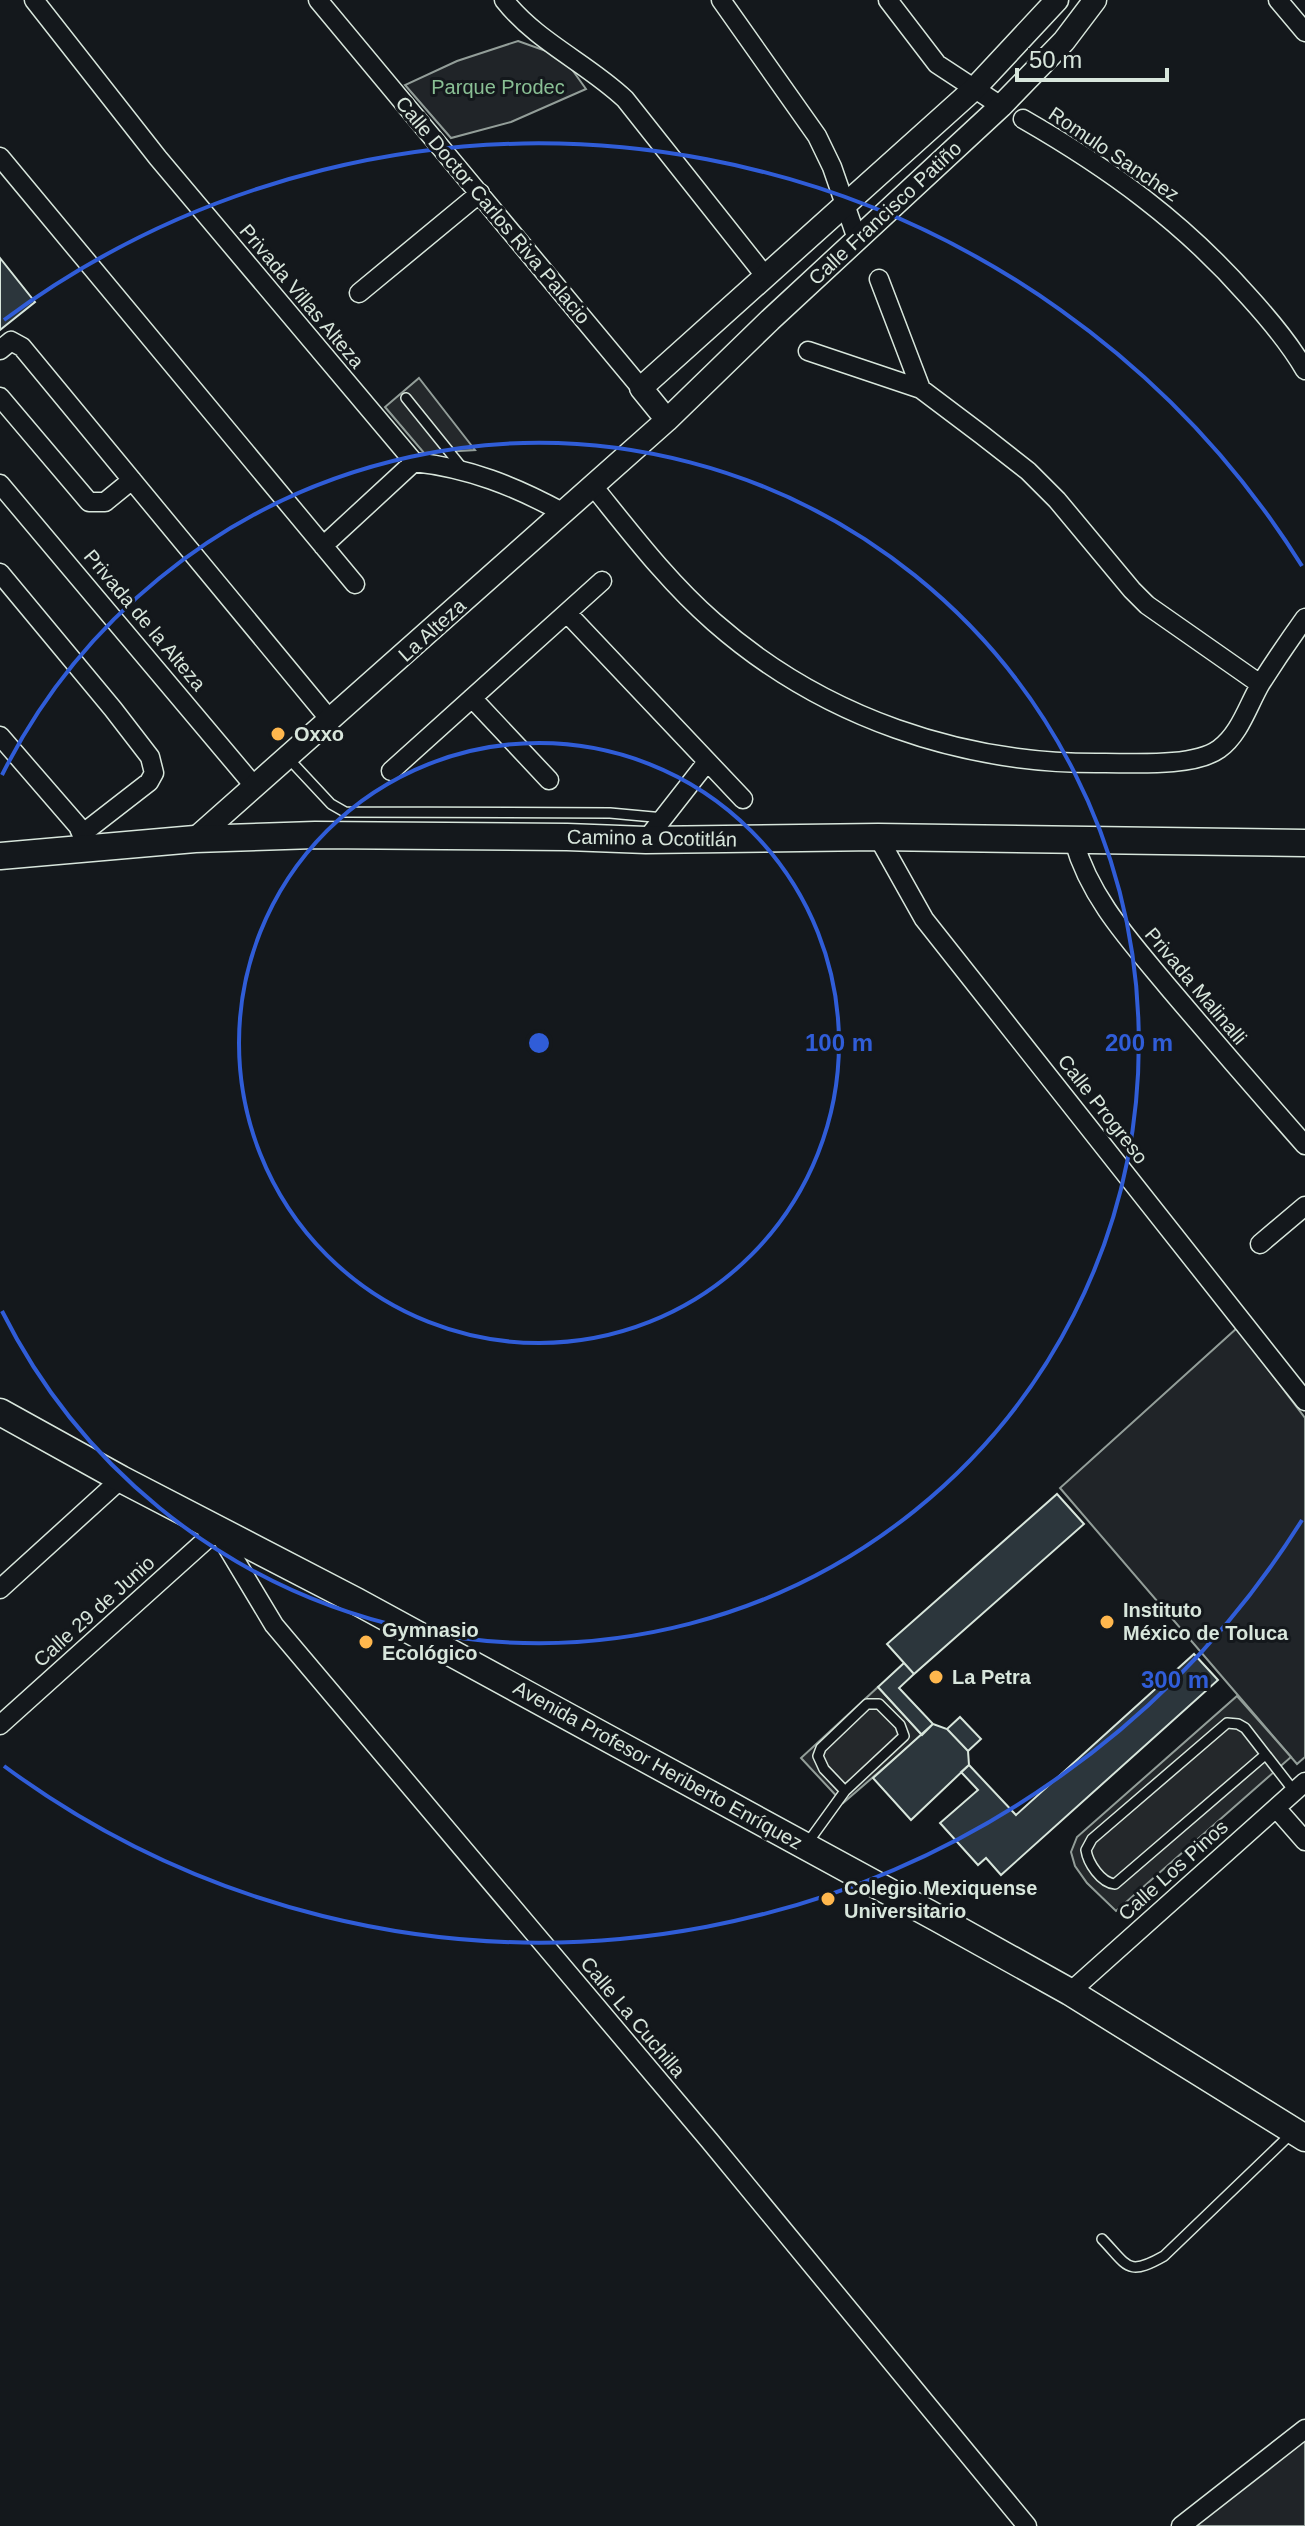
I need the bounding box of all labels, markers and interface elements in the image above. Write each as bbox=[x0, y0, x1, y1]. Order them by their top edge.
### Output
scale bar bbox=[1017, 32, 1167, 82]
text: 50 m bbox=[1029, 46, 1082, 73]
park label: Parque Prodec bbox=[431, 76, 565, 98]
street label: Calle Doctor Carlos Riva Palacio bbox=[391, 92, 595, 328]
street label: Romulo Sanchez bbox=[1045, 102, 1183, 206]
street label: Calle Francisco Patiño bbox=[804, 137, 966, 289]
street label: Privada Villas Alteza bbox=[235, 220, 369, 373]
street label: Privada de la Alteza bbox=[80, 545, 211, 695]
street label: La Alteza bbox=[394, 594, 471, 666]
place label: Oxxo bbox=[294, 723, 344, 745]
marker: Oxxo bbox=[269, 725, 287, 743]
street label: Camino a Ocotitlán bbox=[567, 826, 737, 850]
street label: Privada Malinalli bbox=[1141, 923, 1251, 1049]
centre of rings bbox=[525, 1029, 553, 1057]
text: 100 m bbox=[805, 1029, 873, 1056]
text: 200 m bbox=[1105, 1029, 1173, 1056]
street label: Calle Progreso bbox=[1054, 1050, 1152, 1168]
street label: Calle 29 de Junio bbox=[29, 1551, 159, 1671]
place label: Instituto México de Toluca bbox=[1123, 1599, 1289, 1644]
marker: Instituto México de Toluca bbox=[1098, 1613, 1116, 1631]
place label: Gymnasio Ecológico bbox=[382, 1619, 479, 1664]
marker: Gymnasio Ecológico bbox=[357, 1633, 375, 1651]
place label: La Petra bbox=[952, 1666, 1032, 1688]
text: 300 m bbox=[1141, 1666, 1209, 1693]
marker: La Petra bbox=[927, 1668, 945, 1686]
street label: Avenida Profesor Heriberto Enríquez bbox=[510, 1676, 806, 1854]
street label: Calle Los Pinos bbox=[1114, 1815, 1232, 1925]
place label: Colegio Mexiquense Universitario bbox=[844, 1877, 1037, 1922]
marker: Colegio Mexiquense Universitario bbox=[819, 1890, 837, 1908]
street label: Calle La Cuchilla bbox=[576, 1952, 690, 2082]

